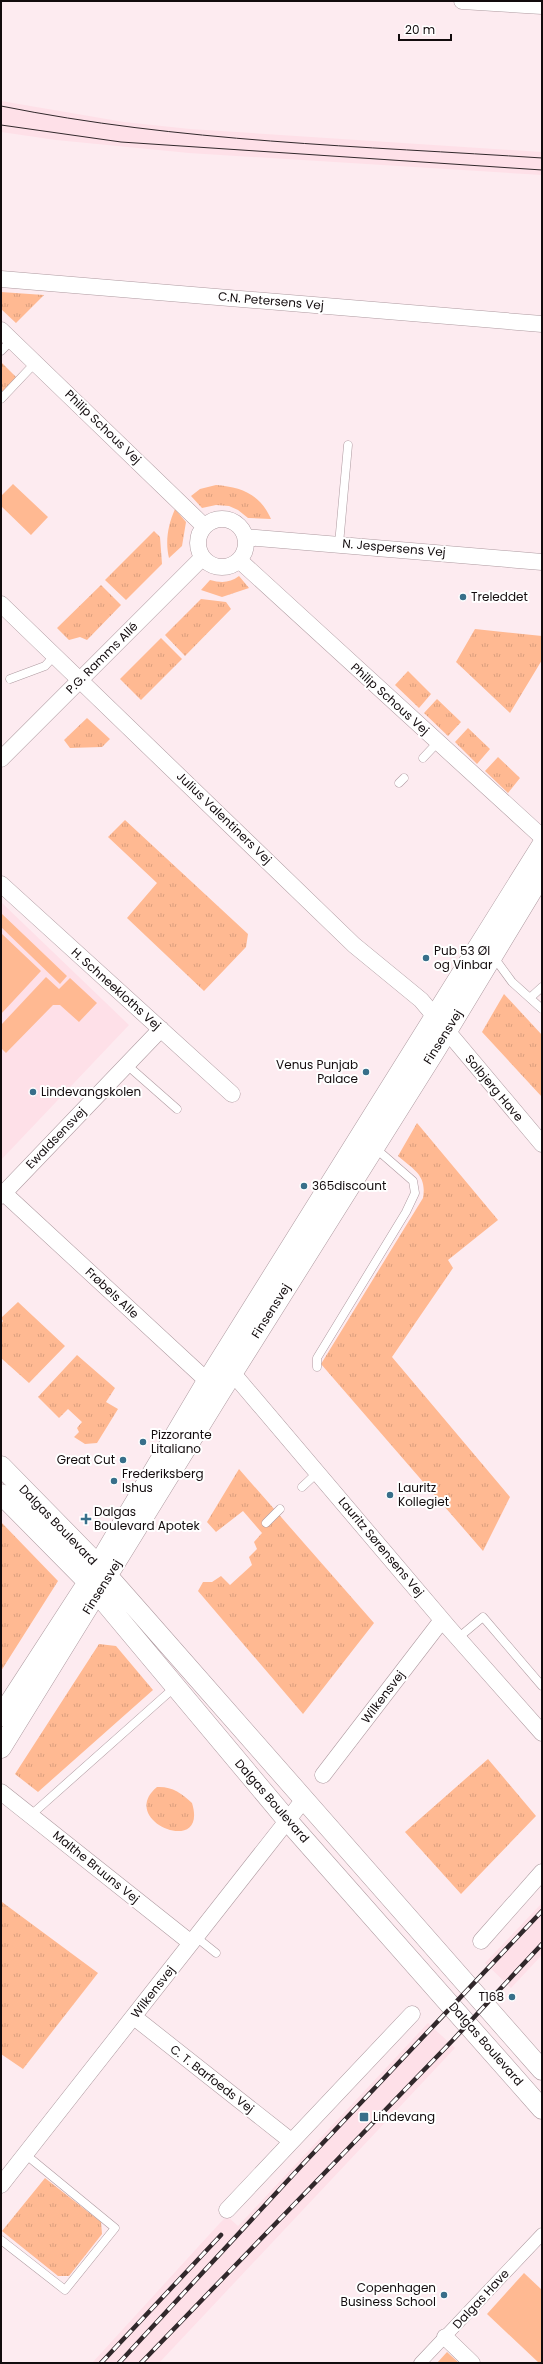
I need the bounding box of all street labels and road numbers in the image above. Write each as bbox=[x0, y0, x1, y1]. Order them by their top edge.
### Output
street label: C.N. Petersens Vej bbox=[218, 287, 325, 314]
street label: Philip Schous Vej bbox=[61, 386, 145, 468]
street label: N. Jespersens Vej bbox=[342, 535, 446, 560]
street label: P.G. Ramms Allé bbox=[62, 618, 141, 697]
street label: Philip Schous Vej bbox=[347, 659, 433, 738]
street label: Julius Valentiners Vej bbox=[173, 768, 276, 868]
street label: H. Schneekloths Vej bbox=[68, 944, 165, 1034]
street label: Finsensvej bbox=[419, 1006, 466, 1067]
street label: Solbjerg Have bbox=[461, 1051, 527, 1125]
street label: Ewaldsensvej bbox=[22, 1103, 90, 1172]
street label: Frøbels Alle bbox=[82, 1263, 143, 1322]
street label: Finsensvej bbox=[247, 1280, 294, 1341]
street label: Dalgas Boulevard bbox=[16, 1481, 101, 1569]
street label: Lauritz Sørensens Vej bbox=[335, 1493, 428, 1600]
street label: Finsensvej bbox=[78, 1556, 125, 1617]
street label: Wilkensvej bbox=[357, 1667, 408, 1727]
street label: Dalgas Boulevard bbox=[231, 1755, 313, 1846]
street label: Malthe Bruuns Vej bbox=[49, 1826, 143, 1907]
street label: Wilkensvej bbox=[127, 1962, 179, 2021]
street label: Dalgas Boulevard bbox=[445, 1998, 527, 2089]
street label: C. T. Barfoeds Vej bbox=[167, 2040, 258, 2117]
street label: Dalgas Have bbox=[449, 2265, 513, 2332]

